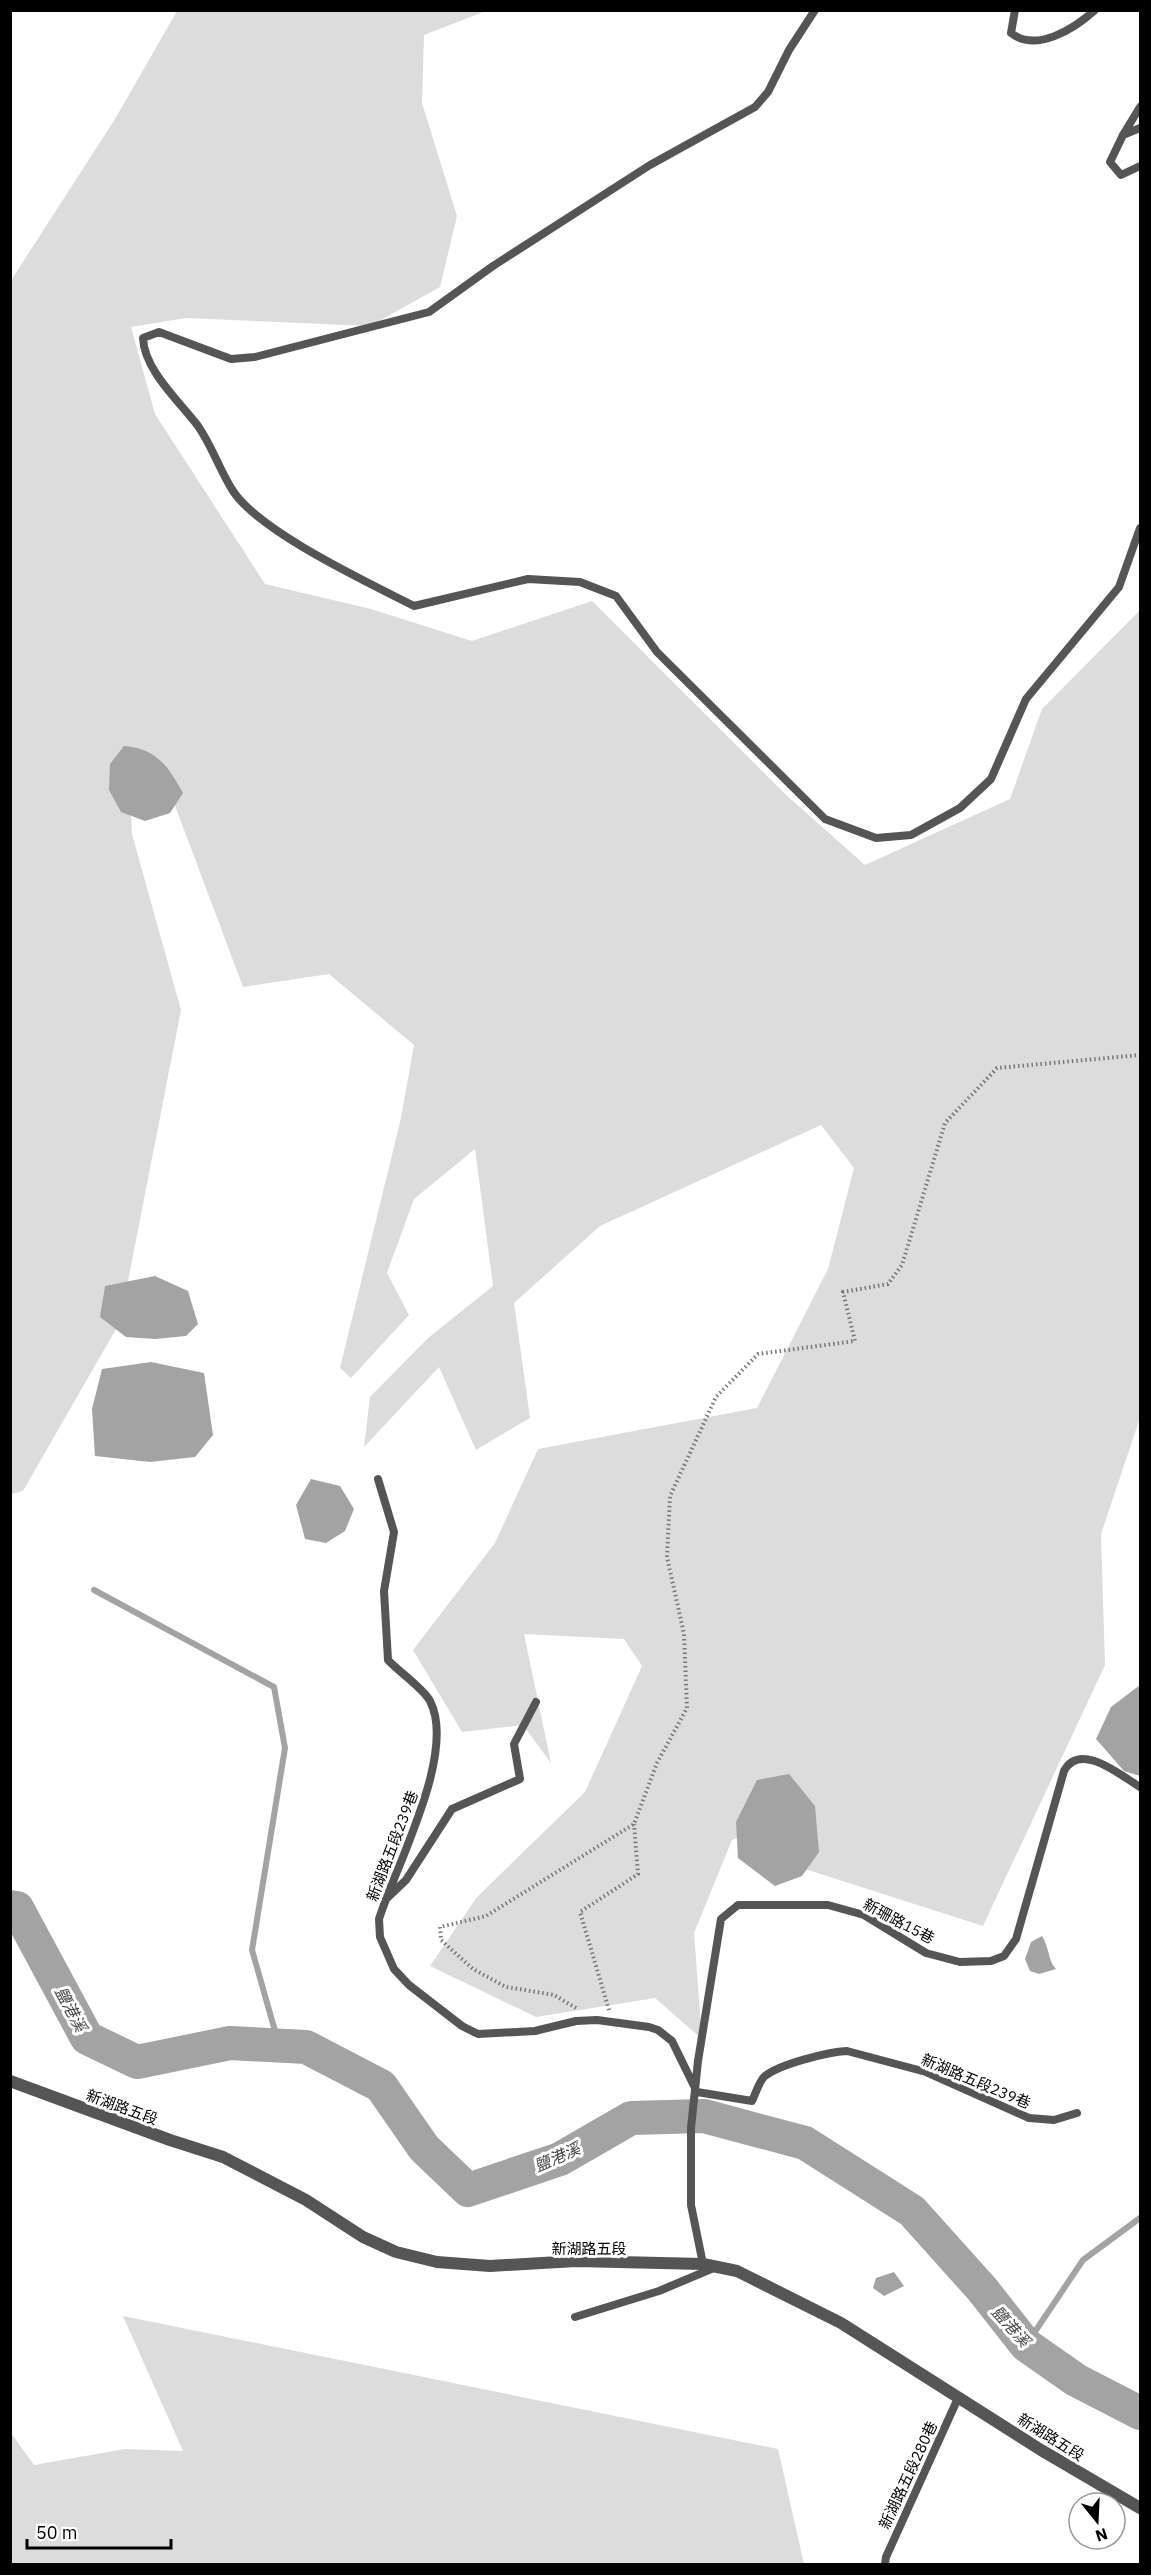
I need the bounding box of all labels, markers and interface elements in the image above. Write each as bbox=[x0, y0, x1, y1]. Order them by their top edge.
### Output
street label: 新湖路五段239巷 bbox=[362, 1788, 422, 1904]
street label: 新珊路15巷 bbox=[860, 1894, 938, 1948]
water label: 鹽港溪 bbox=[51, 1983, 92, 2037]
street label: 新湖路五段239巷 bbox=[918, 2049, 1034, 2113]
street label: 新湖路五段 bbox=[84, 2085, 160, 2129]
water label: 鹽港溪 bbox=[531, 2137, 585, 2176]
street label: 新湖路五段 bbox=[551, 2239, 627, 2258]
water label: 鹽港溪 bbox=[988, 2301, 1036, 2352]
street label: 新湖路五段 bbox=[1014, 2409, 1088, 2465]
street label: 新湖路五段280巷 bbox=[875, 2418, 941, 2532]
north arrow bbox=[1067, 2491, 1127, 2551]
scale bar bbox=[27, 2512, 171, 2550]
text: 50 m bbox=[36, 2521, 78, 2544]
text: N bbox=[1093, 2524, 1110, 2547]

